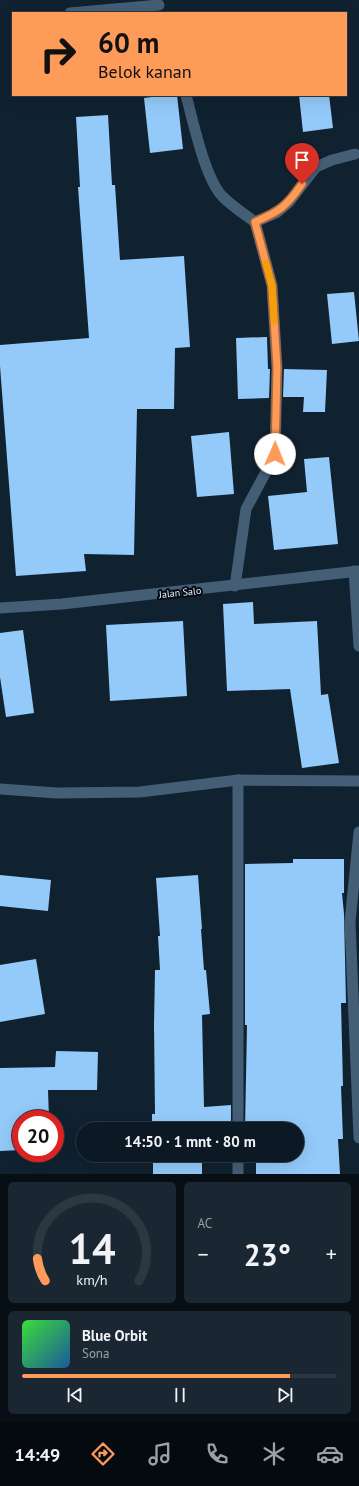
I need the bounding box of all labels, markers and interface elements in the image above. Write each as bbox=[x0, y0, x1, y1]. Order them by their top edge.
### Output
text: 60 m bbox=[98, 24, 159, 61]
icon: right bbox=[32, 28, 84, 80]
text: Belok kanan bbox=[98, 60, 192, 83]
pin bbox=[285, 143, 319, 184]
icon: arrive bbox=[291, 149, 313, 171]
position arrow bbox=[254, 433, 296, 475]
street label: Jalan Salo bbox=[157, 584, 202, 601]
speed limit sign: 20 bbox=[12, 1110, 64, 1162]
text: 14:50 · 1 mnt · 80 m bbox=[124, 1132, 256, 1151]
text: AC bbox=[198, 1215, 212, 1232]
text: 14 bbox=[68, 1221, 115, 1274]
text: 23° bbox=[244, 1235, 291, 1274]
text: − bbox=[198, 1240, 209, 1268]
text: + bbox=[326, 1240, 337, 1268]
text: km/h bbox=[76, 1269, 107, 1288]
text: Blue Orbit bbox=[82, 1326, 147, 1345]
text: Sona bbox=[82, 1345, 109, 1362]
icon: previous bbox=[64, 1384, 86, 1406]
icon: pause bbox=[169, 1384, 191, 1406]
icon: next bbox=[274, 1384, 296, 1406]
icon: directions bbox=[89, 1440, 117, 1468]
icon: music bbox=[146, 1440, 174, 1468]
icon: phone bbox=[203, 1440, 231, 1468]
icon: climate bbox=[260, 1440, 288, 1468]
icon: car bbox=[316, 1440, 344, 1468]
text: 14:49 bbox=[14, 1443, 60, 1466]

